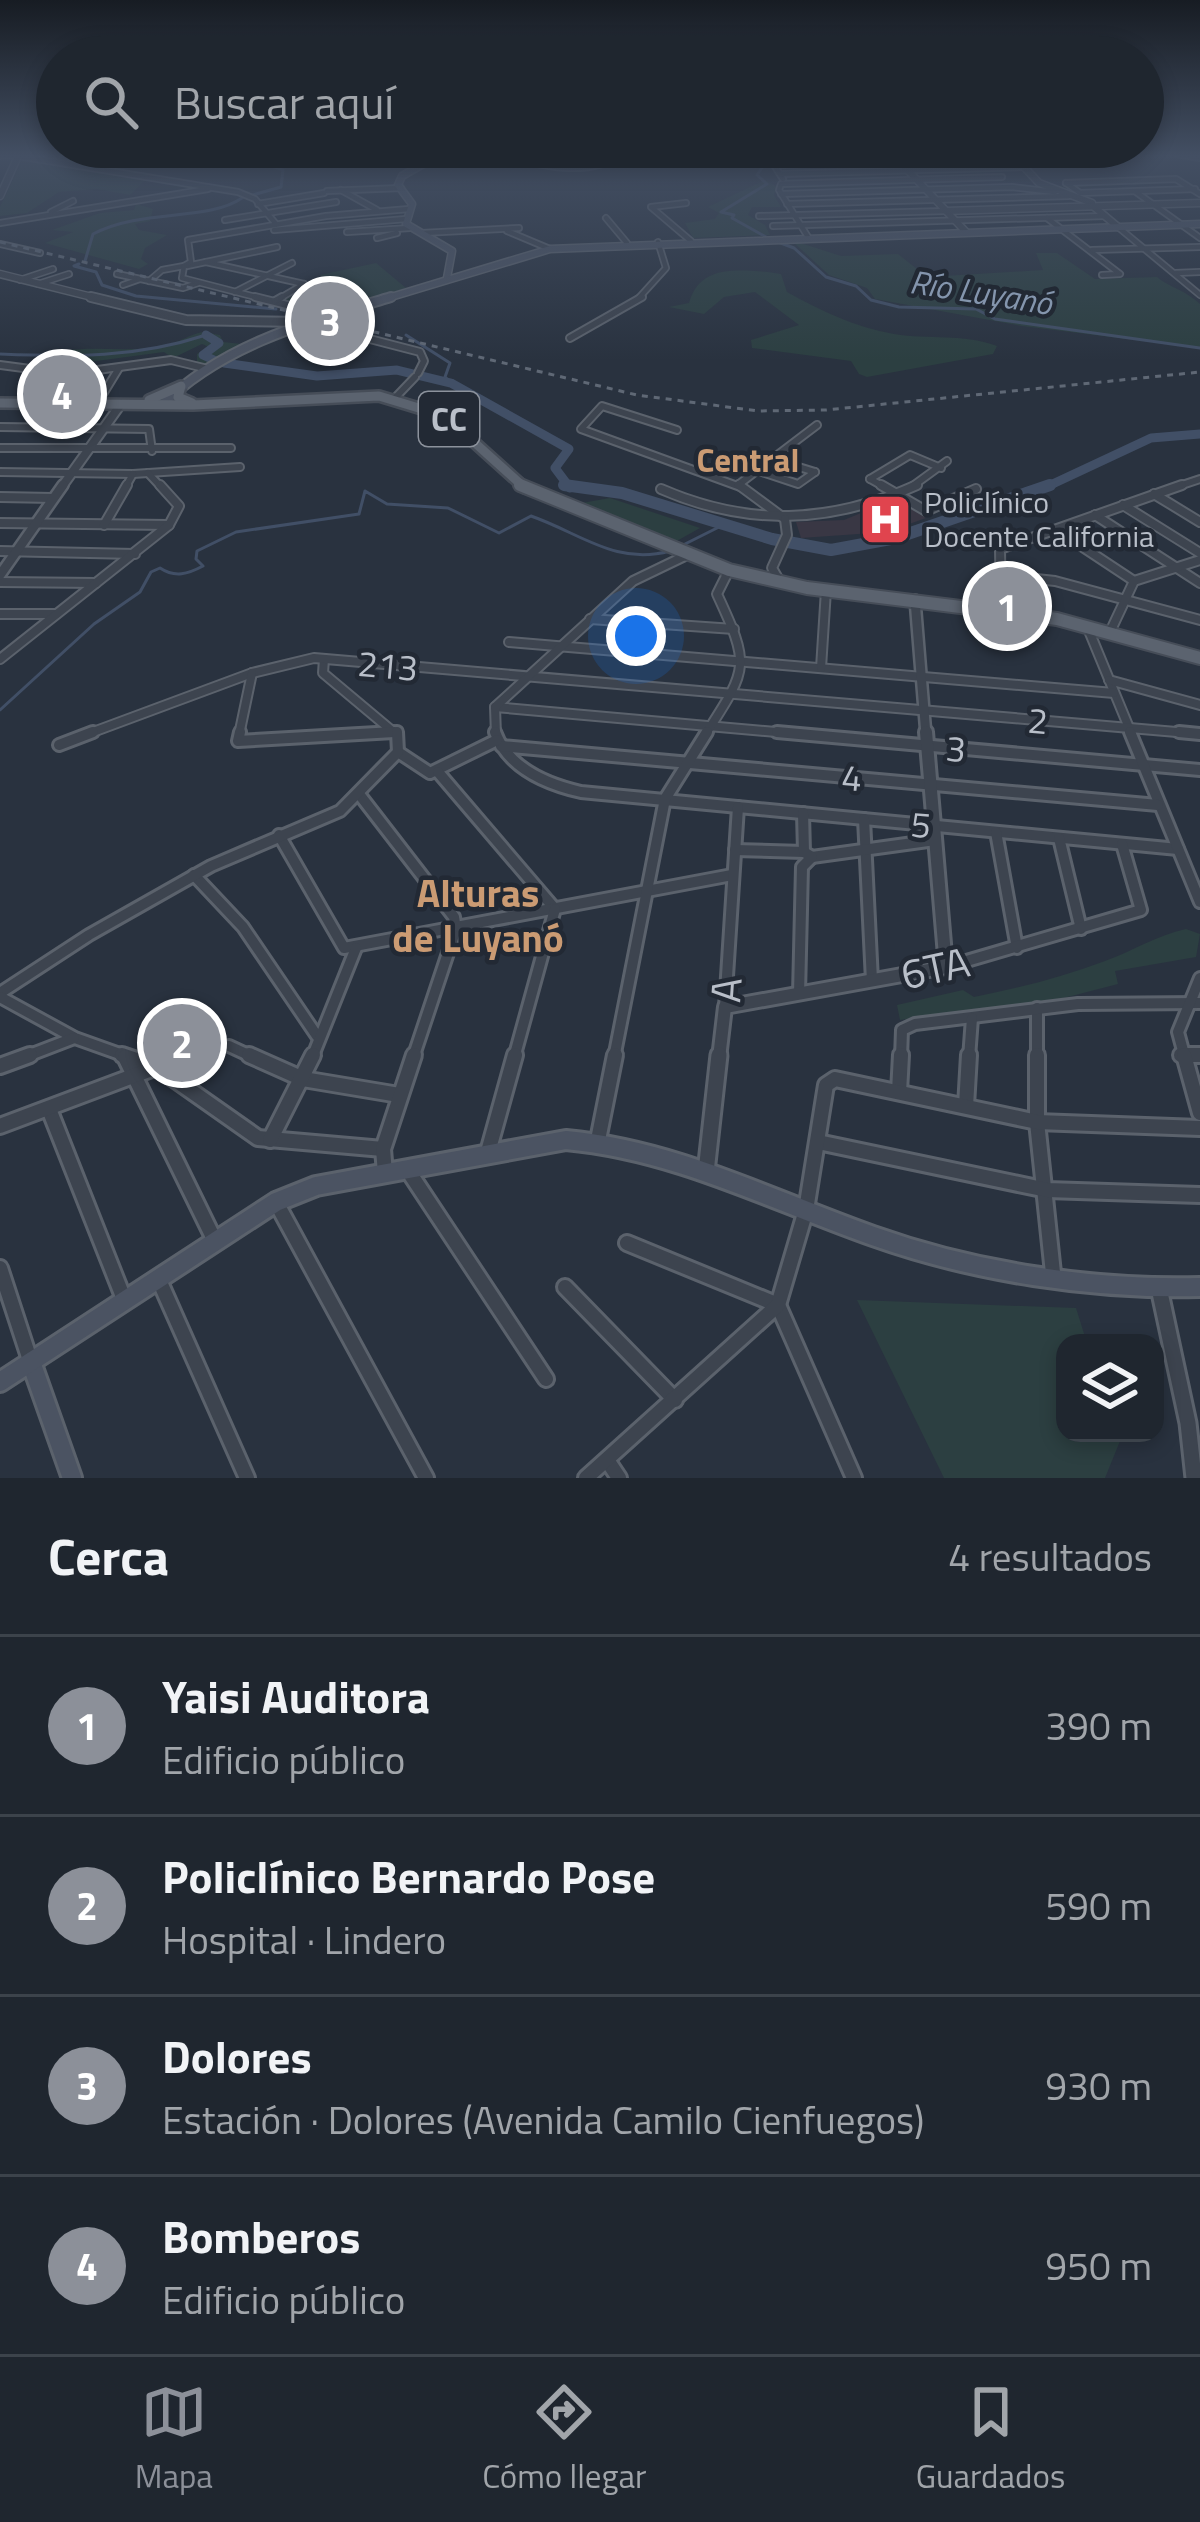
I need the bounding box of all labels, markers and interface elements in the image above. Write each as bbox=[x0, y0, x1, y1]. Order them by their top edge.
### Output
search box bbox=[36, 36, 1164, 168]
text: Buscar aquí bbox=[174, 68, 394, 136]
icon: search bbox=[78, 69, 144, 135]
water label: Río Luyanó bbox=[906, 256, 1057, 328]
pin: 3 bbox=[291, 276, 369, 366]
pin: 4 bbox=[23, 349, 101, 439]
road number: CC bbox=[419, 392, 479, 446]
district label: Central bbox=[697, 435, 799, 485]
place label: Policlínico Docente California bbox=[924, 479, 1154, 559]
hospital icon: Policlínico Docente California bbox=[857, 491, 913, 547]
pin: 1 bbox=[968, 561, 1046, 651]
your location bbox=[606, 606, 666, 666]
street label: 213 bbox=[355, 635, 421, 695]
street label: 2 bbox=[1026, 692, 1050, 748]
street label: 3 bbox=[944, 720, 968, 776]
street label: 4 bbox=[840, 749, 864, 805]
street label: 5 bbox=[909, 796, 933, 852]
district label: Alturas de Luyanó bbox=[392, 863, 564, 967]
street label: 6TA bbox=[895, 929, 975, 1005]
street label: A bbox=[692, 975, 758, 1005]
pin: 2 bbox=[143, 998, 221, 1088]
map controls bbox=[1056, 1334, 1164, 1442]
button: layers bbox=[1056, 1334, 1164, 1442]
text: Cerca bbox=[48, 1517, 169, 1595]
text: 4 resultados bbox=[948, 1527, 1152, 1586]
text: Yaisi Auditora bbox=[162, 1662, 430, 1730]
text: 1 bbox=[76, 1696, 98, 1755]
text: 390 m bbox=[1045, 1696, 1152, 1755]
text: Edificio público bbox=[162, 1730, 405, 1789]
text: Policlínico Bernardo Pose bbox=[162, 1842, 655, 1910]
text: 2 bbox=[76, 1876, 98, 1935]
text: 590 m bbox=[1045, 1876, 1152, 1935]
text: Hospital · Lindero bbox=[162, 1910, 446, 1969]
text: Dolores bbox=[162, 2022, 312, 2090]
text: 3 bbox=[76, 2056, 98, 2115]
text: 930 m bbox=[1045, 2056, 1152, 2115]
text: Estación · Dolores (Avenida Camilo Cienfuegos) bbox=[162, 2090, 924, 2149]
text: Bomberos bbox=[162, 2202, 360, 2270]
text: 4 bbox=[76, 2236, 98, 2295]
text: 950 m bbox=[1045, 2236, 1152, 2295]
text: Edificio público bbox=[162, 2270, 405, 2329]
tab: Mapa bbox=[135, 2379, 213, 2501]
tab: Cómo llegar bbox=[482, 2379, 646, 2501]
tab: Guardados bbox=[916, 2379, 1065, 2501]

